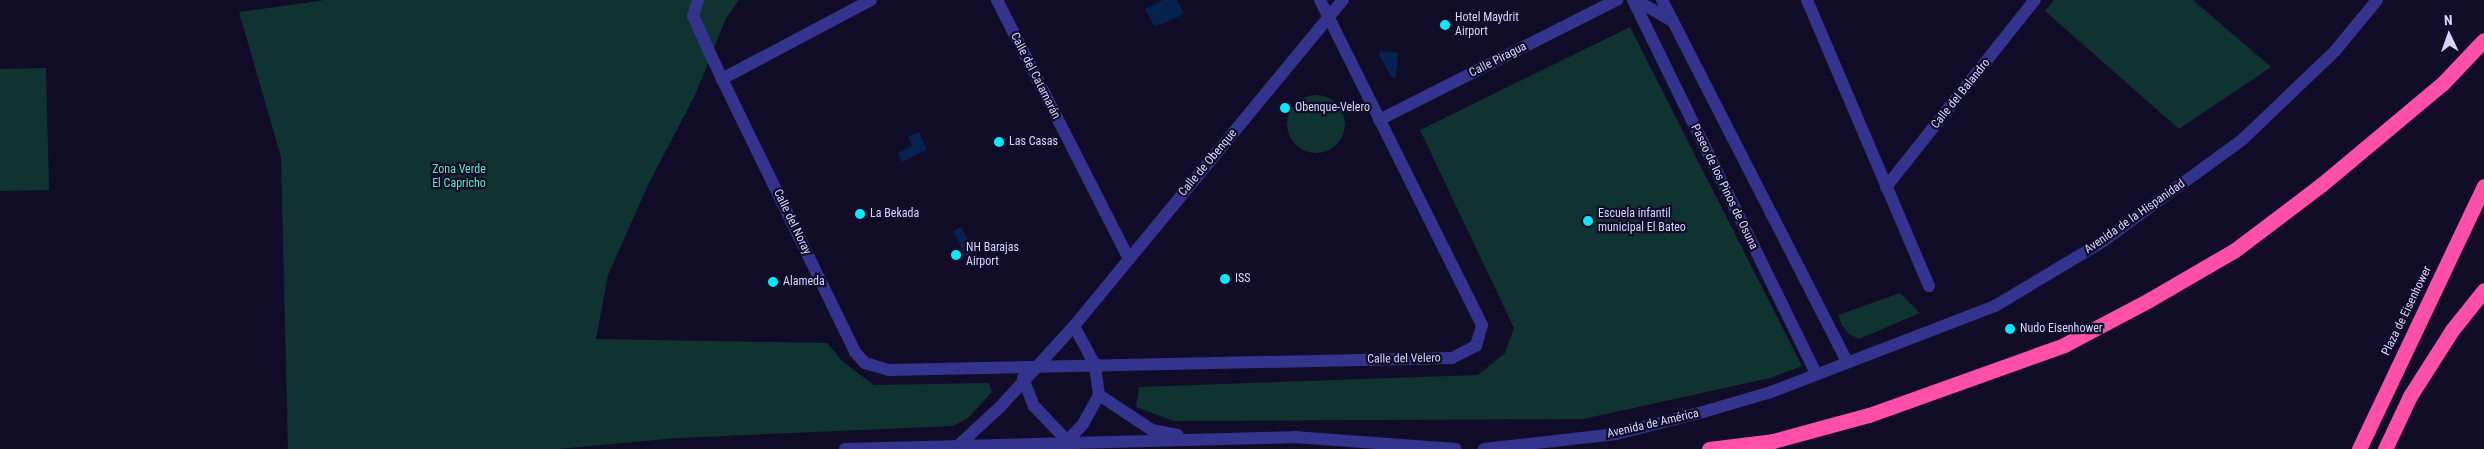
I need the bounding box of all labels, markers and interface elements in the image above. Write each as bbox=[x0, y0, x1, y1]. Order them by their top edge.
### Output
north arrow bbox=[2424, 10, 2474, 60]
place label: Hotel Maydrit Airport bbox=[1455, 11, 1519, 39]
text: N bbox=[2444, 12, 2453, 28]
marker: Hotel Maydrit Airport bbox=[1439, 19, 1451, 31]
street label: Calle del Catamarán bbox=[1007, 30, 1063, 122]
street label: Calle Piragua bbox=[1467, 39, 1529, 81]
street label: Calle del Balandro bbox=[1928, 56, 1994, 132]
place label: Obenque-Velero bbox=[1295, 101, 1370, 115]
marker: Obenque-Velero bbox=[1279, 102, 1291, 114]
street label: Paseo de los Pinos de Osuna bbox=[1687, 122, 1761, 252]
street label: Calle de Obenque bbox=[1176, 127, 1240, 199]
place label: Las Casas bbox=[1009, 135, 1058, 149]
marker: Las Casas bbox=[993, 136, 1005, 148]
park label: Zona Verde El Capricho bbox=[432, 163, 486, 191]
street label: Avenida de la Hispanidad bbox=[2082, 177, 2188, 257]
street label: Calle del Noray bbox=[770, 187, 814, 257]
place label: La Bekada bbox=[870, 207, 919, 221]
place label: Escuela infantil municipal El Bateo bbox=[1598, 207, 1686, 235]
marker: La Bekada bbox=[854, 208, 866, 220]
marker: Escuela infantil municipal El Bateo bbox=[1582, 215, 1594, 227]
place label: NH Barajas Airport bbox=[966, 241, 1019, 269]
marker: NH Barajas Airport bbox=[950, 249, 962, 261]
street label: Plaza de Eisenhower bbox=[2379, 264, 2435, 358]
place label: ISS bbox=[1235, 272, 1250, 286]
marker: ISS bbox=[1219, 273, 1231, 285]
place label: Alameda bbox=[783, 275, 825, 289]
marker: Alameda bbox=[767, 276, 779, 288]
place label: Nudo Eisenhower bbox=[2020, 322, 2102, 336]
marker: Nudo Eisenhower bbox=[2004, 323, 2016, 335]
street label: Calle del Velero bbox=[1367, 351, 1441, 367]
street label: Avenida de América bbox=[1606, 406, 1700, 442]

